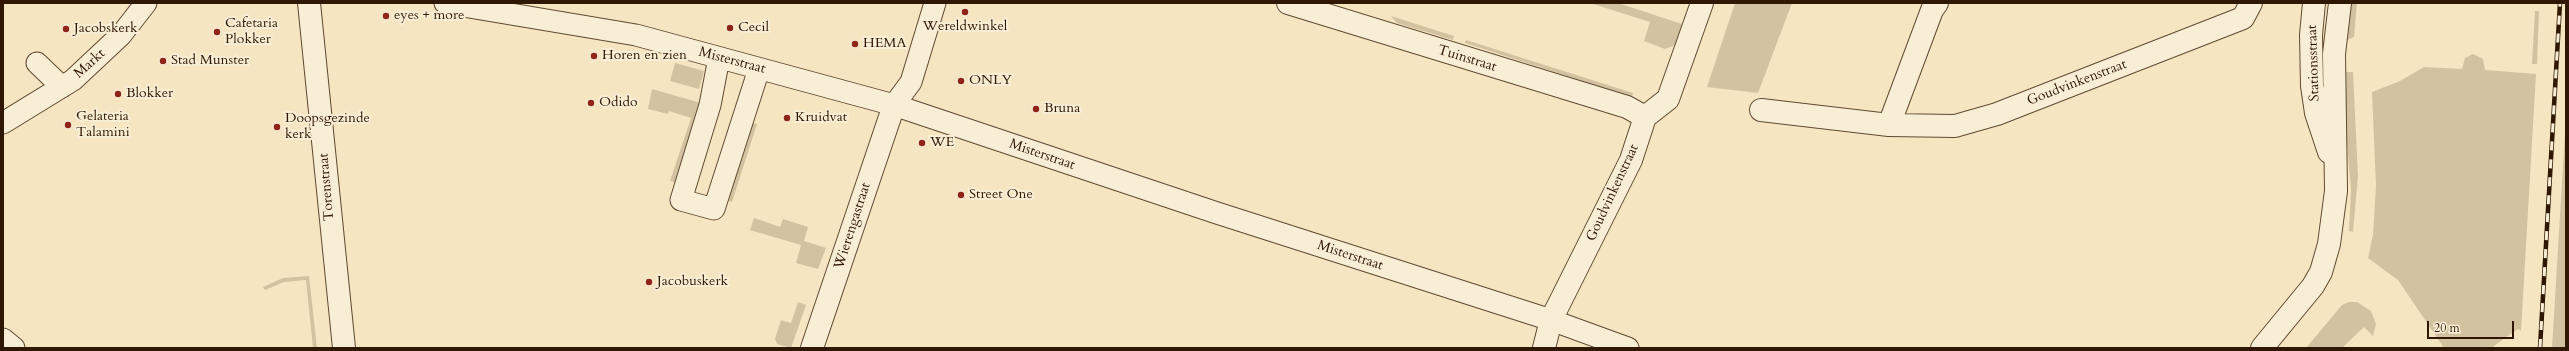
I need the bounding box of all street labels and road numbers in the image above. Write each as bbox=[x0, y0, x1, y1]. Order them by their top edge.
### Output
street label: Stationsstraat bbox=[2304, 24, 2324, 102]
street label: Tuinstraat bbox=[1436, 42, 1498, 76]
street label: Misterstraat bbox=[697, 44, 767, 78]
street label: Markt bbox=[71, 46, 109, 82]
street label: Goudvinkenstraat bbox=[2025, 56, 2129, 110]
street label: Misterstraat bbox=[1007, 136, 1077, 174]
street label: Goudvinkenstraat bbox=[1583, 142, 1643, 244]
street label: Torenstraat bbox=[316, 152, 338, 222]
street label: Wierengastraat bbox=[831, 181, 875, 271]
street label: Misterstraat bbox=[1315, 237, 1385, 275]

